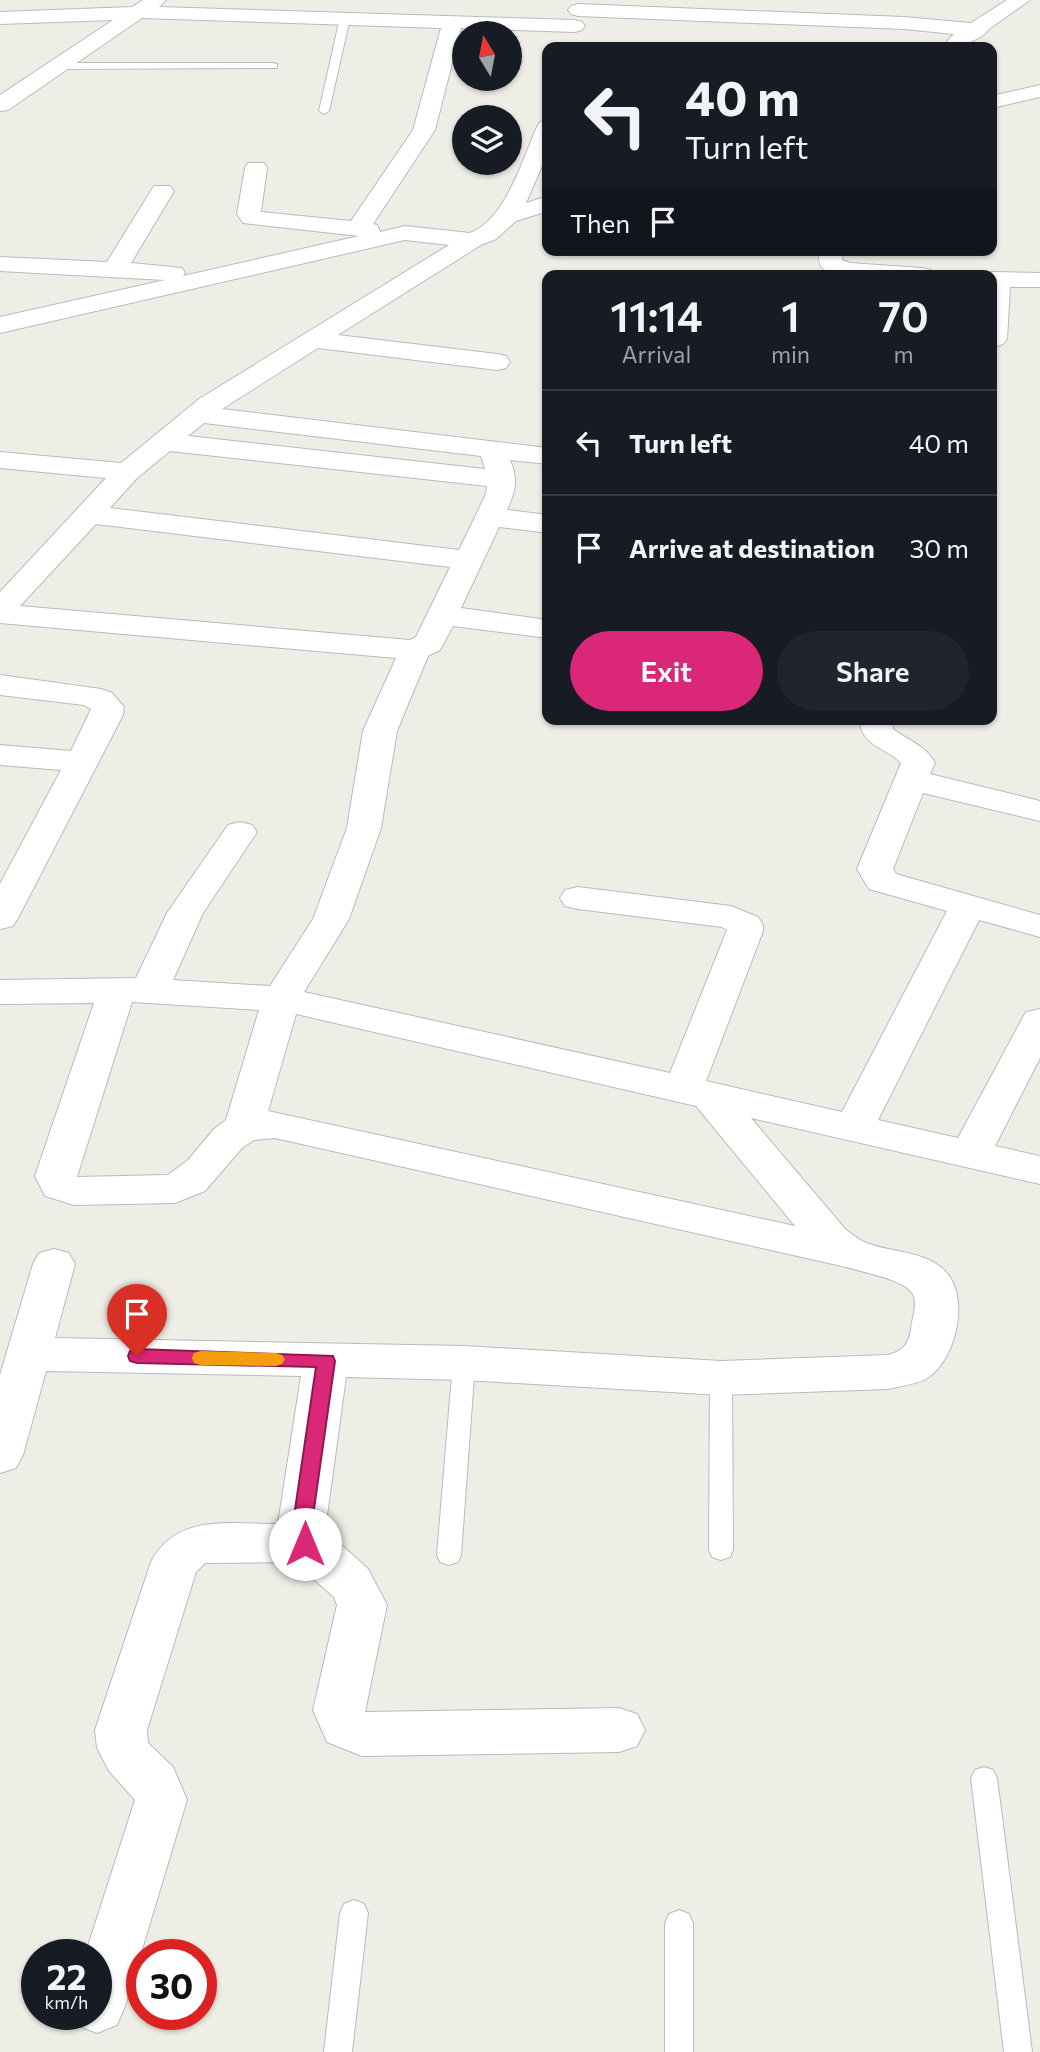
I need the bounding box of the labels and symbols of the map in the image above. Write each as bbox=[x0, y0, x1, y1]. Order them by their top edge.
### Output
north arrow bbox=[452, 21, 522, 91]
pin bbox=[107, 1284, 167, 1356]
position arrow bbox=[268, 1507, 342, 1581]
speed limit sign: 30 bbox=[126, 1939, 217, 2030]

